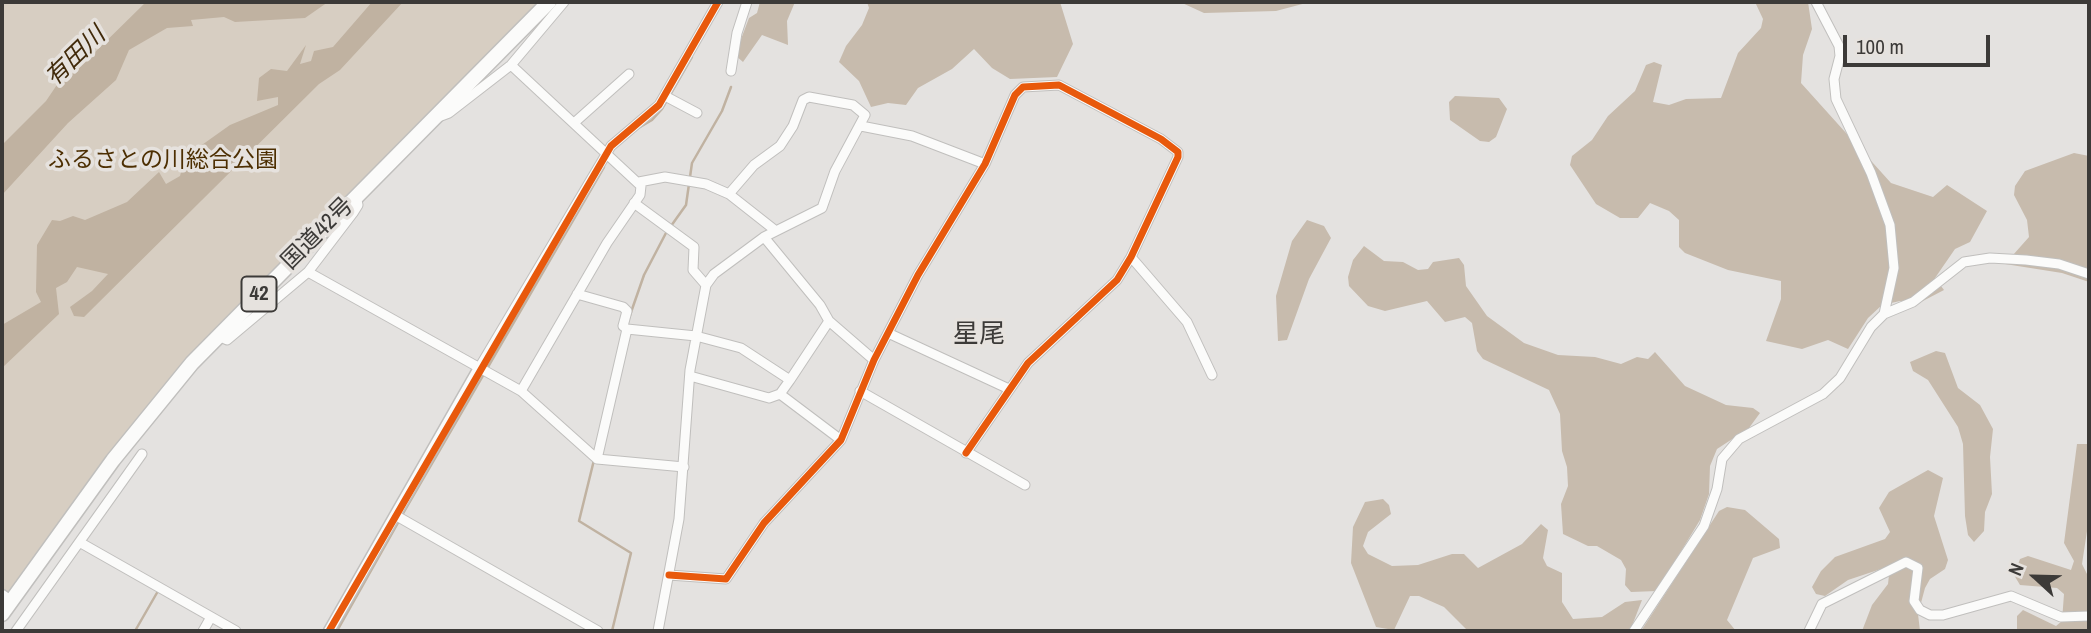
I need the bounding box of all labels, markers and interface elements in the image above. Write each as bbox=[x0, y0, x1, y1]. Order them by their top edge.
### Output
scale bar bbox=[1846, 21, 1993, 65]
water label: 有田川 bbox=[40, 22, 112, 92]
text: 100 m bbox=[1856, 32, 1904, 61]
park label: ふるさとの川総合公園 bbox=[48, 147, 278, 175]
street label: 国道42号 bbox=[276, 192, 360, 276]
road number: 42 bbox=[242, 276, 276, 312]
district label: 星尾 bbox=[953, 319, 1005, 351]
north arrow bbox=[2000, 542, 2070, 612]
text: N bbox=[2001, 559, 2030, 579]

